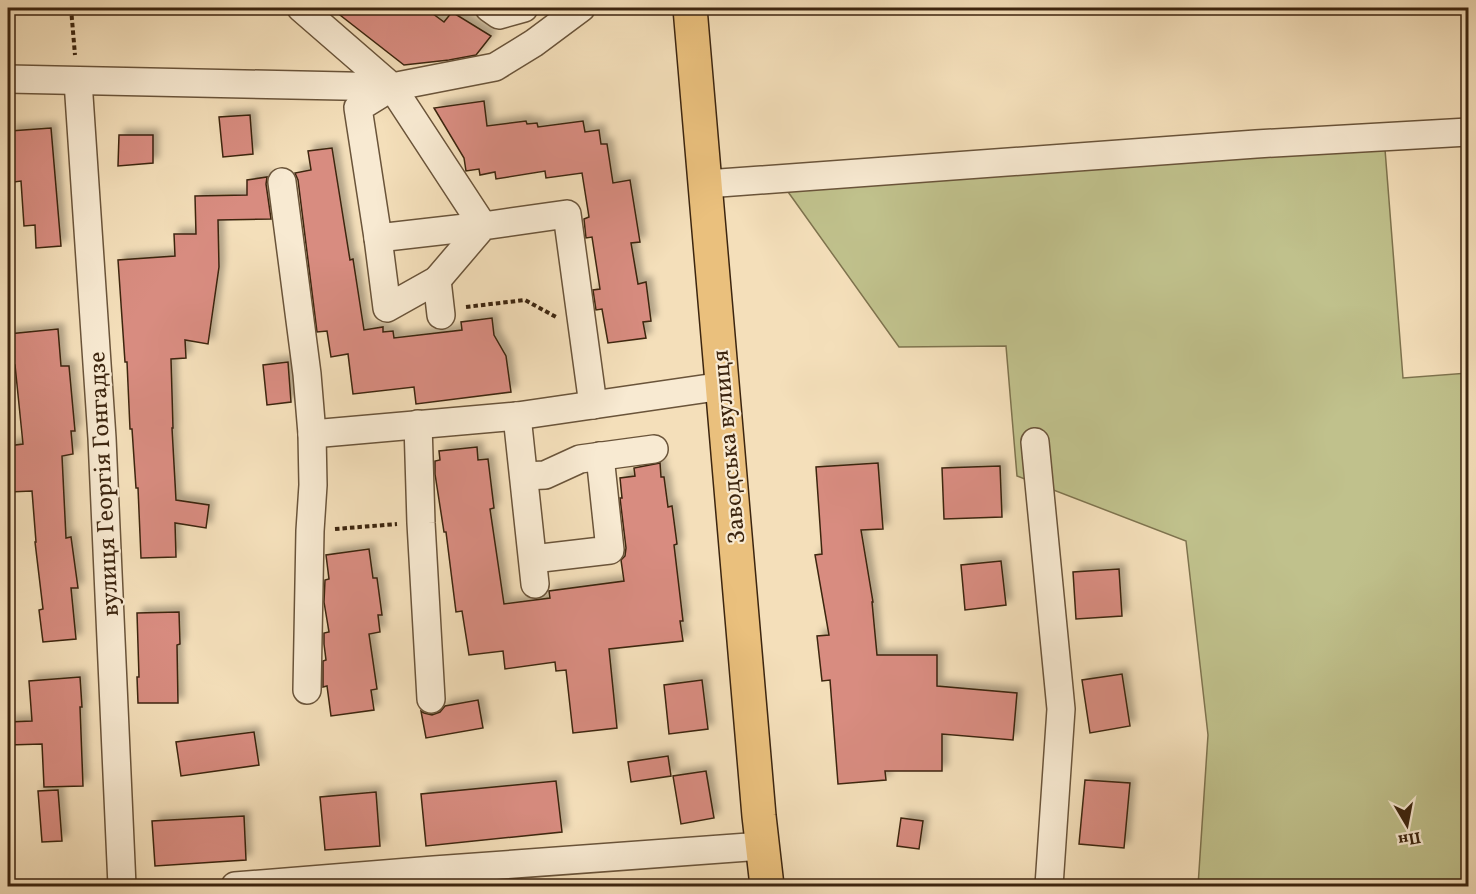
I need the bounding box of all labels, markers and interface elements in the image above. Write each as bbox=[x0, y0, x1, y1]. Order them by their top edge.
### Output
street label: Заводська вулиця bbox=[705, 348, 755, 545]
street label: вулиця Георгія Гонгадзе bbox=[81, 351, 129, 617]
north arrow bbox=[1377, 795, 1437, 855]
text: Пн bbox=[1396, 825, 1422, 851]

